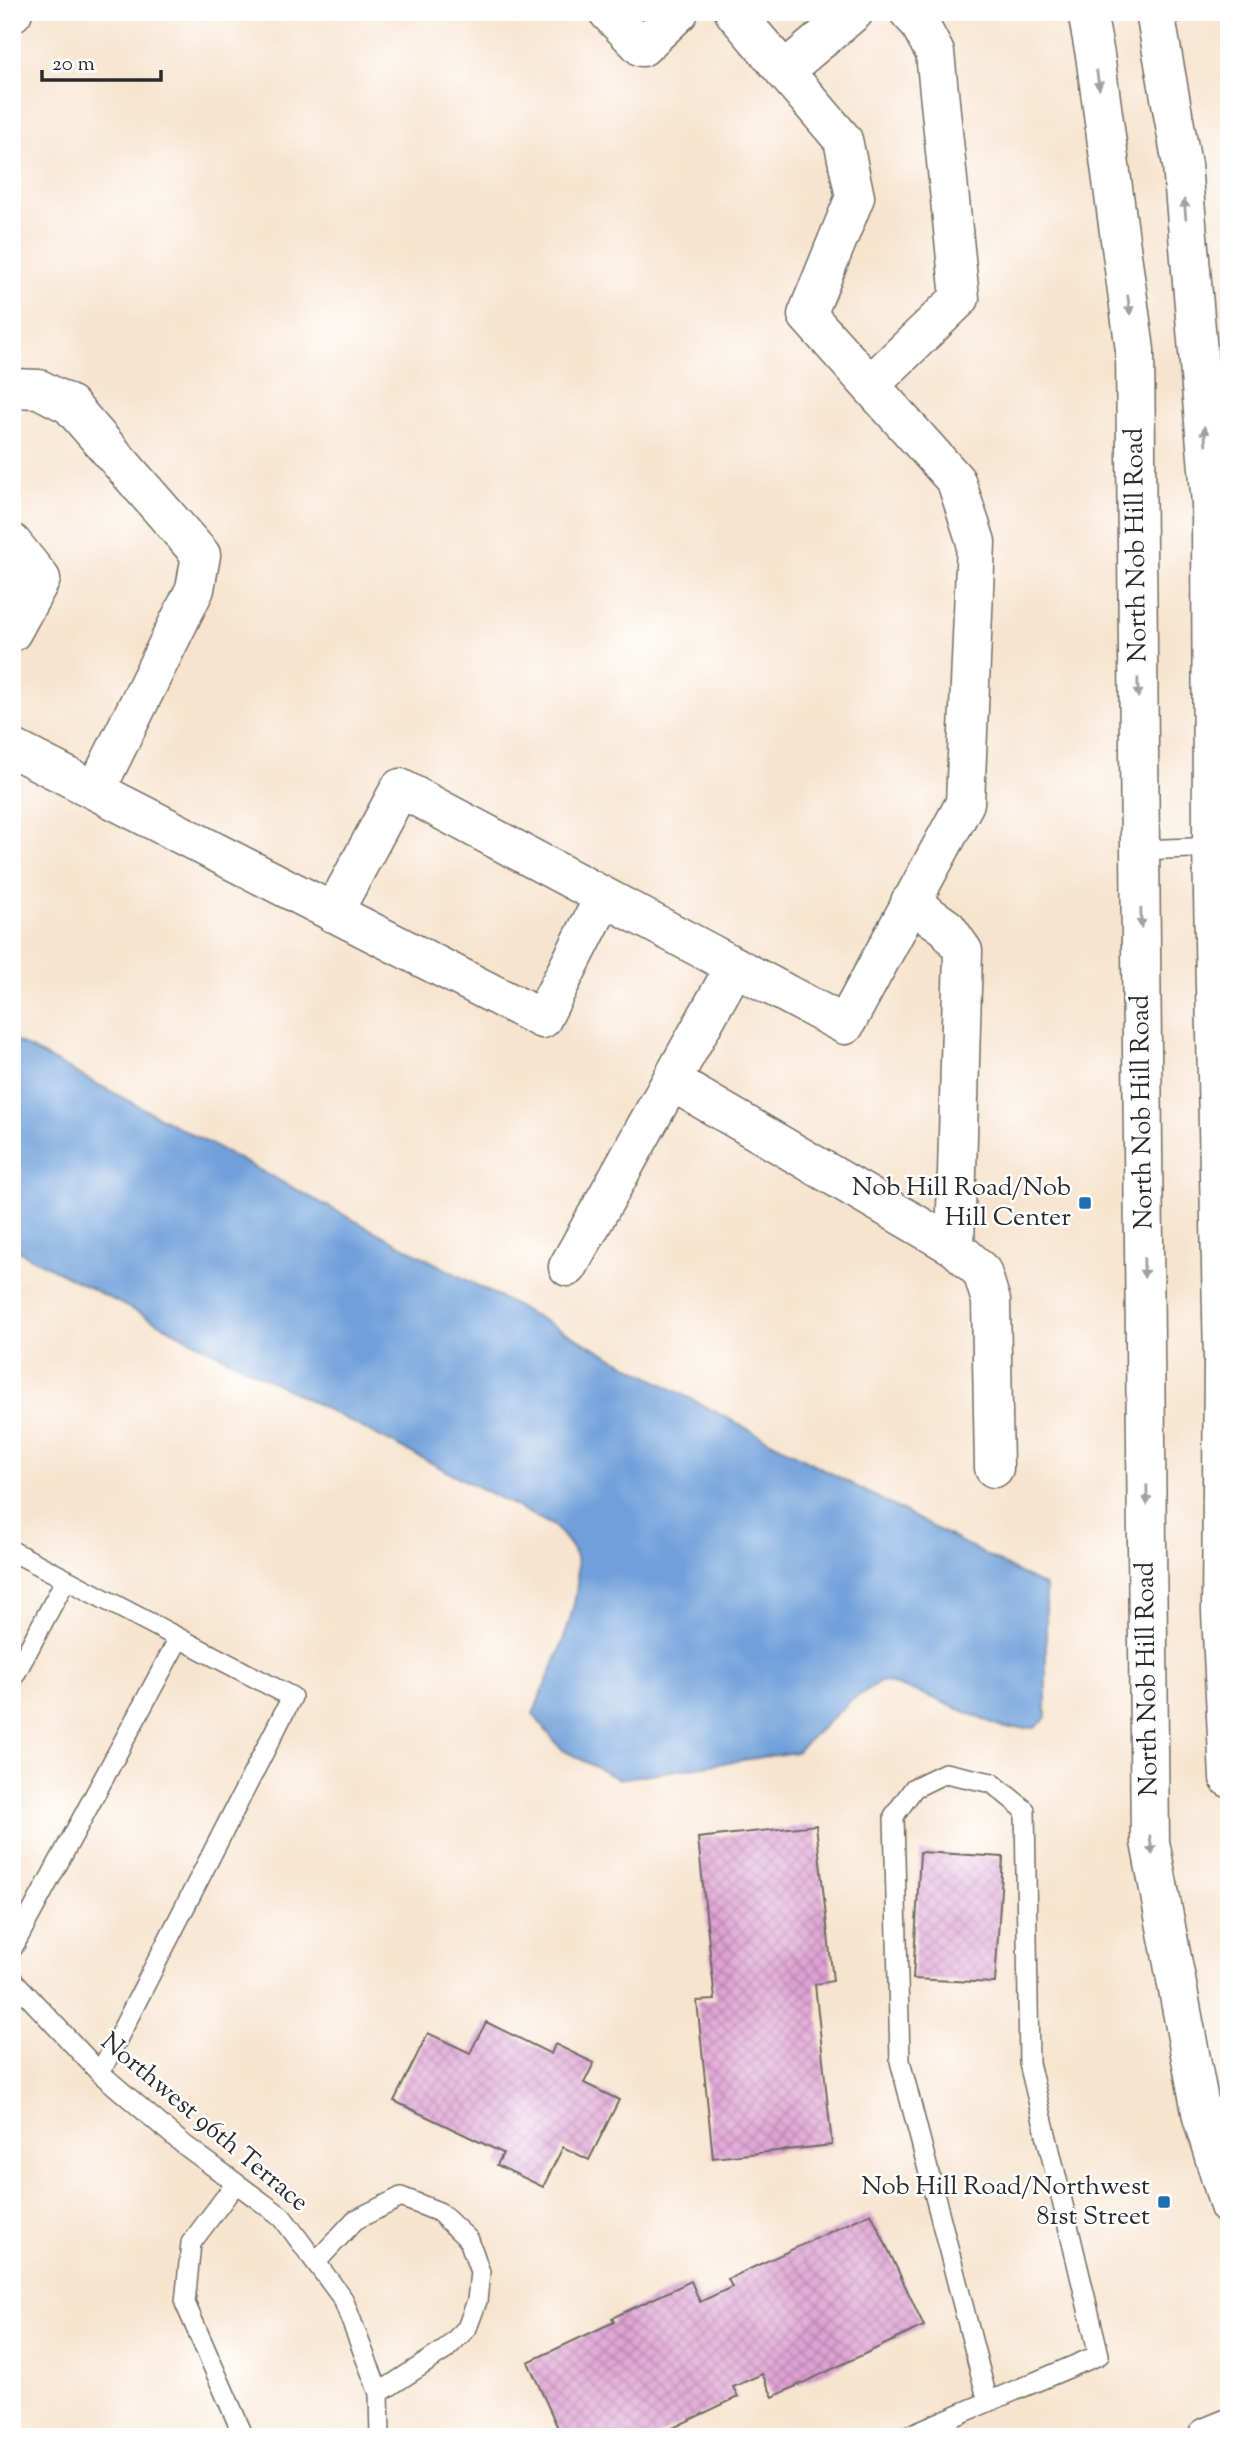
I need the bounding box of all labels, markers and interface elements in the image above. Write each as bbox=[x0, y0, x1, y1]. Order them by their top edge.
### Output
scale bar bbox=[42, 38, 161, 82]
text: 20 m bbox=[52, 50, 95, 80]
one-way arrow bbox=[1093, 69, 1104, 91]
one-way arrow bbox=[1180, 198, 1191, 220]
one-way arrow bbox=[1123, 294, 1134, 316]
one-way arrow bbox=[1199, 425, 1210, 447]
street label: North Nob Hill Road bbox=[1116, 427, 1158, 663]
one-way arrow bbox=[1132, 677, 1144, 699]
one-way arrow bbox=[1135, 907, 1147, 929]
street label: North Nob Hill Road bbox=[1122, 994, 1164, 1230]
place label: Nob Hill Road/Nob Hill Center bbox=[852, 1170, 1071, 1237]
marker: Nob Hill Road/Nob Hill Center bbox=[1077, 1195, 1093, 1211]
one-way arrow bbox=[1138, 1257, 1150, 1279]
one-way arrow bbox=[1141, 1485, 1152, 1507]
street label: North Nob Hill Road bbox=[1127, 1561, 1169, 1797]
one-way arrow bbox=[1146, 1834, 1157, 1856]
street label: Northwest 96th Terrace bbox=[92, 2025, 316, 2221]
place label: Nob Hill Road/Northwest 81st Street bbox=[861, 2169, 1150, 2236]
marker: Nob Hill Road/Northwest 81st Street bbox=[1156, 2194, 1172, 2210]

